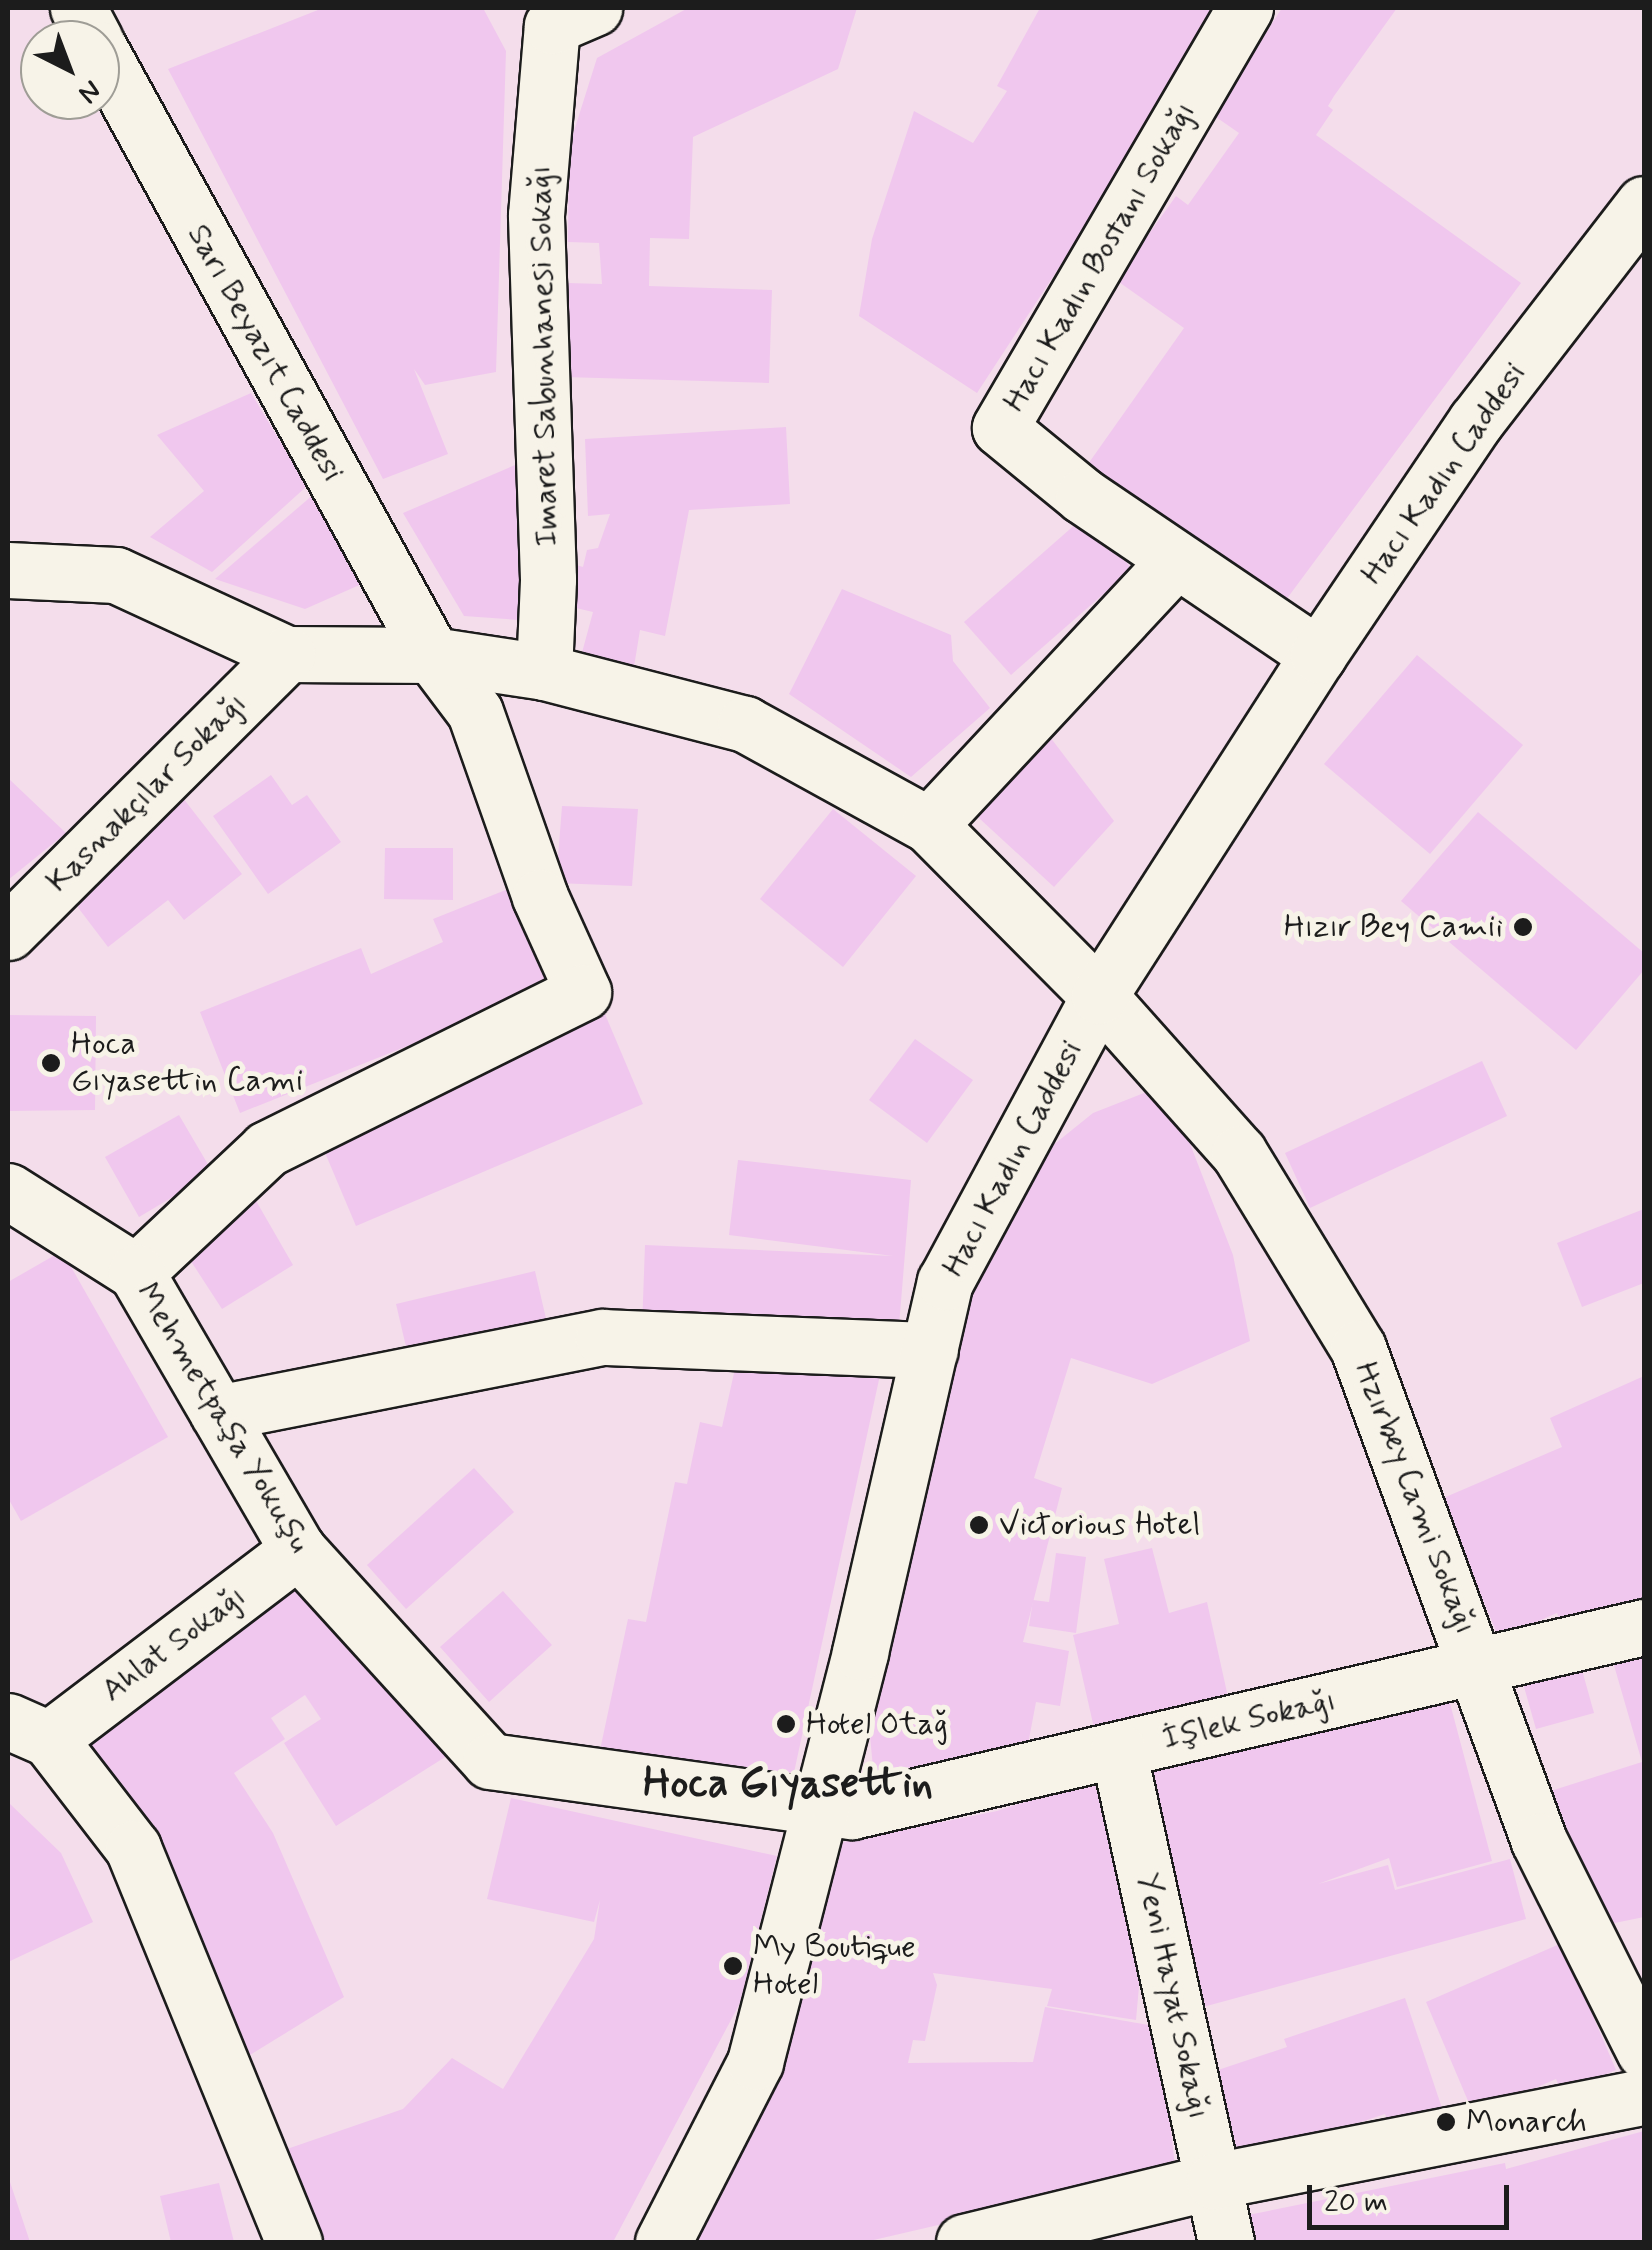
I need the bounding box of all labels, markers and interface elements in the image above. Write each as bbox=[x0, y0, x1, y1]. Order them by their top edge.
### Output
north arrow bbox=[20, 20, 120, 120]
text: N bbox=[70, 71, 108, 111]
street label: Hacı Kadın Bostanı Sokağı bbox=[996, 95, 1204, 419]
street label: Imaret Sabunhanesi Sokağı bbox=[521, 165, 567, 547]
street label: Sarı Beyazıt Caddesi bbox=[177, 215, 353, 491]
street label: Hacı Kadın Caddesi bbox=[1352, 354, 1536, 594]
street label: Kasnakçılar Sokağı bbox=[39, 685, 255, 901]
place label: Hızır Bey Camii bbox=[1280, 908, 1503, 946]
marker: Hızır Bey Camii bbox=[1512, 916, 1534, 938]
place label: Hoca Gıyasettin Cami bbox=[71, 1026, 303, 1101]
street label: Hacı Kadın Caddesi bbox=[933, 1032, 1093, 1286]
marker: Hoca Gıyasettin Cami bbox=[40, 1052, 62, 1074]
street label: Mehmetpaşa Yokuşu bbox=[129, 1279, 317, 1557]
street label: Hzırbey Cami Sokağı bbox=[1345, 1356, 1485, 1640]
place label: Victorious Hotel bbox=[999, 1506, 1200, 1544]
marker: Victorious Hotel bbox=[968, 1514, 990, 1536]
street label: Ahlat Sokağı bbox=[94, 1577, 254, 1711]
street label: İşlek Sokağı bbox=[1159, 1682, 1339, 1758]
place label: Hotel Otağ bbox=[806, 1705, 949, 1743]
marker: Hotel Otağ bbox=[775, 1713, 797, 1735]
district label: Hoca Gıyasettin bbox=[644, 1760, 932, 1810]
street label: Yeni Hayat Sokağı bbox=[1128, 1870, 1218, 2122]
place label: My Boutique Hotel bbox=[753, 1929, 915, 2004]
marker: My Boutique Hotel bbox=[722, 1955, 744, 1977]
place label: Monarch bbox=[1466, 2103, 1587, 2141]
marker: Monarch bbox=[1435, 2111, 1457, 2133]
scale bar bbox=[1312, 2165, 1514, 2227]
text: 20 m bbox=[1324, 2183, 1388, 2222]

